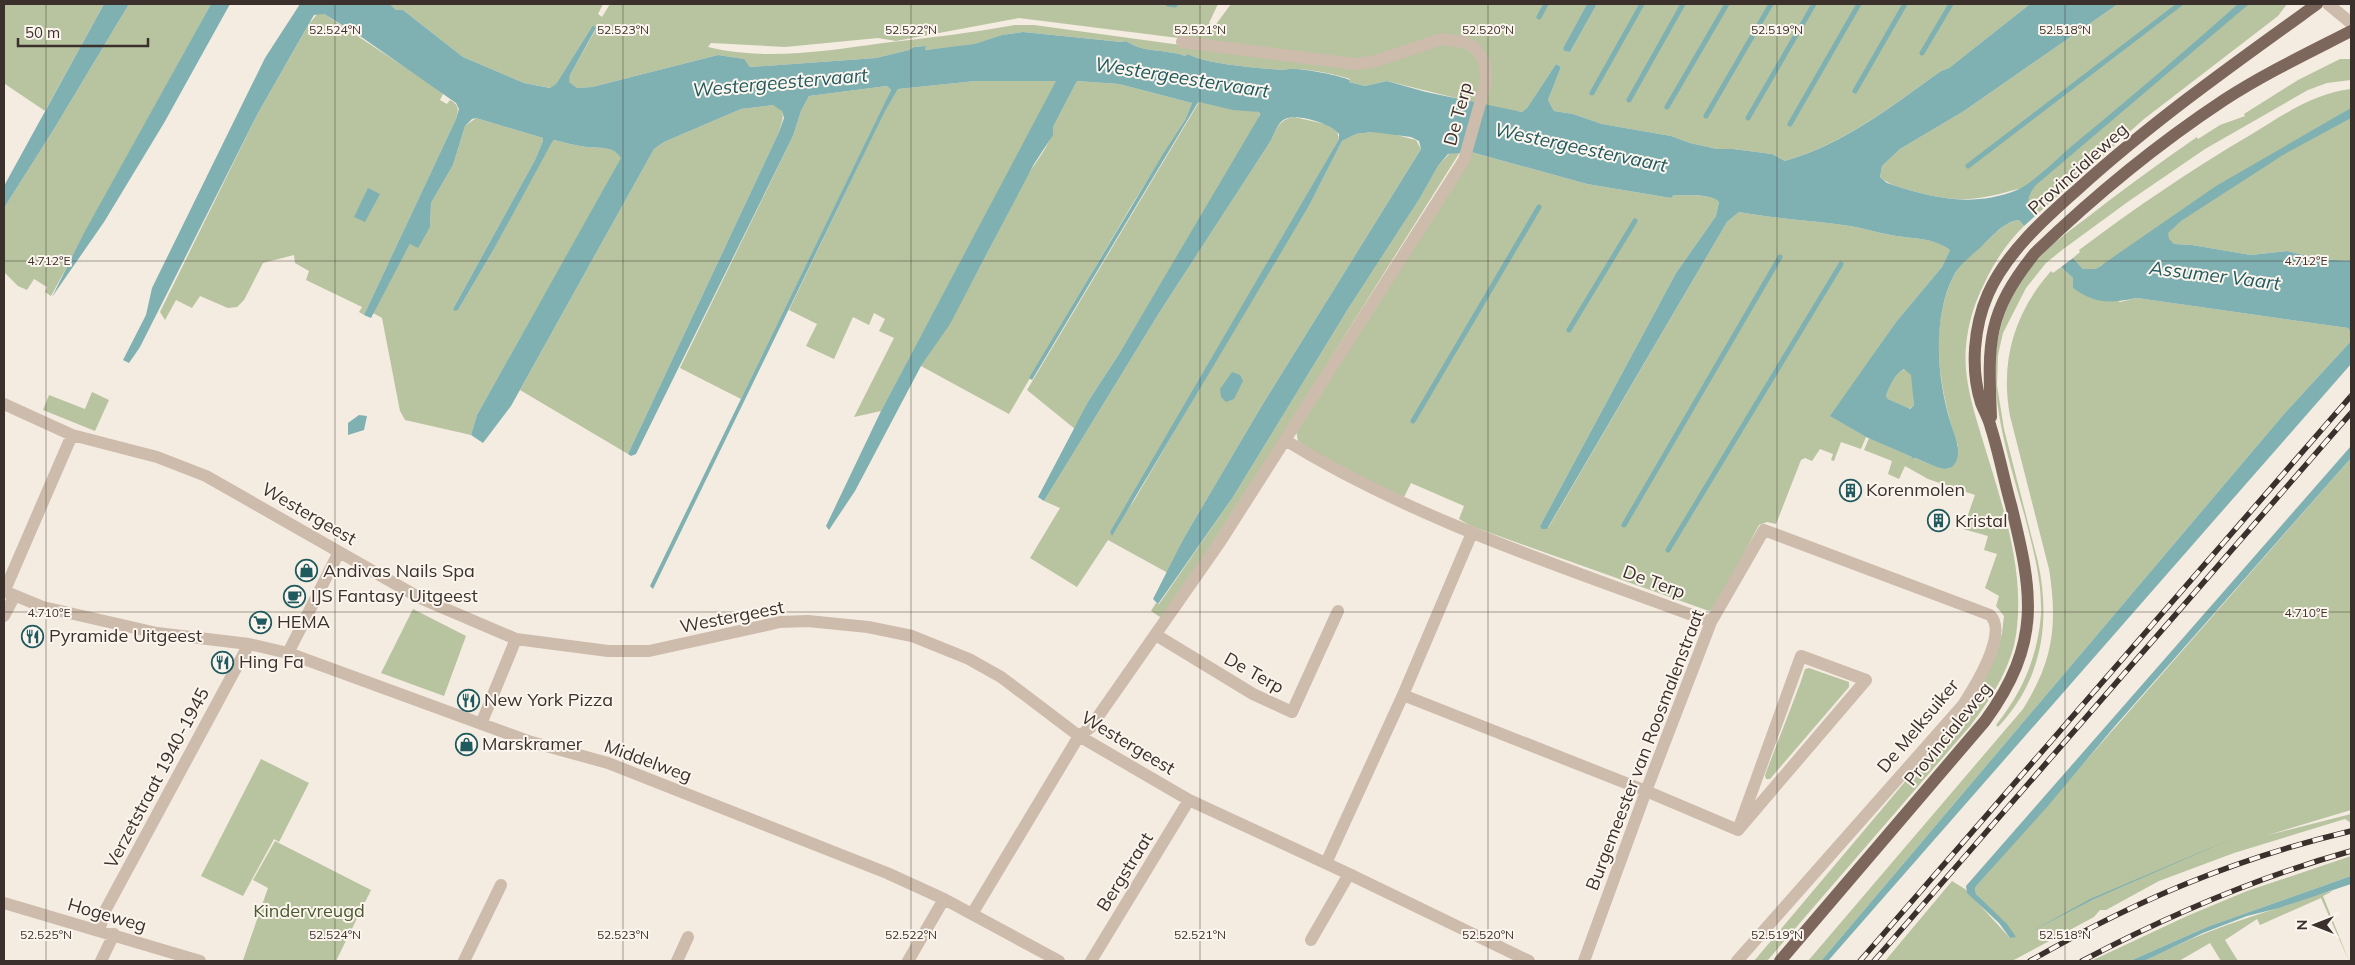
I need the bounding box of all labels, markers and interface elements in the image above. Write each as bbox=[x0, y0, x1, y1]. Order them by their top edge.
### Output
scale bar bbox=[18, 15, 148, 47]
text: 52.524°N bbox=[309, 22, 361, 37]
text: 52.523°N bbox=[597, 22, 649, 37]
text: 52.522°N bbox=[885, 22, 937, 37]
text: 52.521°N bbox=[1174, 22, 1226, 37]
text: 52.520°N bbox=[1462, 22, 1514, 37]
text: 52.519°N bbox=[1751, 22, 1803, 37]
text: 52.518°N bbox=[2039, 22, 2091, 37]
text: 50 m bbox=[25, 23, 60, 42]
water label: Westergeestervaart bbox=[1093, 51, 1272, 103]
water label: Westergeestervaart bbox=[691, 62, 870, 102]
street label: De Terp bbox=[1438, 80, 1477, 148]
water label: Westergeestervaart bbox=[1492, 117, 1671, 177]
street label: Provincialeweg bbox=[2023, 118, 2132, 220]
text: 4.712°E bbox=[27, 253, 71, 268]
text: 4.712°E bbox=[2284, 253, 2328, 268]
water label: Assumer Vaart bbox=[2147, 255, 2283, 295]
street label: Westergeest bbox=[258, 477, 361, 550]
building icon: Korenmolen bbox=[1838, 478, 1862, 502]
place label: Korenmolen bbox=[1866, 478, 1965, 501]
building icon: Kristal bbox=[1927, 509, 1951, 533]
place label: Kristal bbox=[1955, 509, 2007, 532]
shop icon: Andivas Nails Spa bbox=[295, 559, 319, 583]
place label: Andivas Nails Spa bbox=[323, 559, 475, 582]
street label: De Terp bbox=[1620, 560, 1688, 603]
cafe icon: IJS Fantasy Uitgeest bbox=[283, 584, 307, 608]
place label: IJS Fantasy Uitgeest bbox=[311, 584, 478, 607]
street label: Westergeest bbox=[678, 595, 786, 638]
text: 4.710°E bbox=[27, 605, 71, 620]
text: 4.710°E bbox=[2284, 605, 2328, 620]
street label: Burgemeester van Roosmalenstraat bbox=[1580, 606, 1709, 894]
supermarket icon: HEMA bbox=[249, 610, 273, 634]
place label: HEMA bbox=[277, 610, 330, 633]
restaurant icon: Pyramide Uitgeest bbox=[21, 624, 45, 648]
place label: Pyramide Uitgeest bbox=[49, 624, 202, 647]
street label: De Terp bbox=[1220, 647, 1288, 698]
restaurant icon: Hing Fa bbox=[211, 650, 235, 674]
place label: Hing Fa bbox=[239, 650, 304, 673]
street label: De Melksuiker bbox=[1872, 674, 1964, 777]
street label: Provincialeweg bbox=[1899, 677, 1996, 790]
street label: Verzetstraat 1940-1945 bbox=[99, 683, 214, 872]
restaurant icon: New York Pizza bbox=[456, 688, 480, 712]
place label: New York Pizza bbox=[484, 688, 613, 711]
street label: Westergeest bbox=[1077, 706, 1179, 780]
shop icon: Marskramer bbox=[454, 732, 478, 756]
place label: Marskramer bbox=[482, 732, 583, 755]
street label: Middelweg bbox=[601, 734, 695, 787]
street label: Bergstraat bbox=[1091, 828, 1158, 915]
street label: Hogeweg bbox=[65, 892, 149, 937]
park label: Kindervreugd bbox=[253, 899, 365, 922]
north arrow bbox=[2290, 900, 2340, 950]
text: N bbox=[2293, 920, 2311, 930]
text: 52.525°N bbox=[20, 927, 72, 942]
text: 52.524°N bbox=[309, 927, 361, 942]
text: 52.523°N bbox=[597, 927, 649, 942]
text: 52.522°N bbox=[885, 927, 937, 942]
text: 52.521°N bbox=[1174, 927, 1226, 942]
text: 52.520°N bbox=[1462, 927, 1514, 942]
text: 52.519°N bbox=[1751, 927, 1803, 942]
text: 52.518°N bbox=[2039, 927, 2091, 942]

